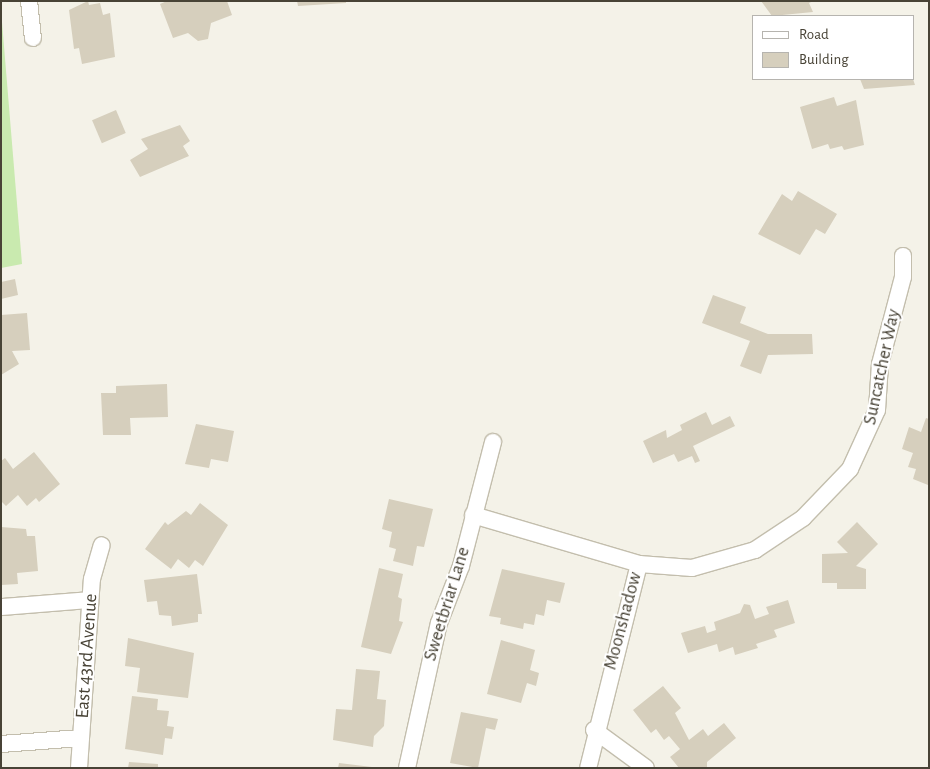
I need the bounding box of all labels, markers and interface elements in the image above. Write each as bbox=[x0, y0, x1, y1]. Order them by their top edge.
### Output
legend bbox=[752, 15, 915, 80]
text: Road bbox=[799, 27, 829, 42]
text: Building bbox=[799, 52, 849, 67]
street label: Suncatcher Way bbox=[859, 307, 905, 427]
street label: Sweetbriar Lane bbox=[419, 544, 475, 664]
street label: Moonshadow bbox=[599, 570, 647, 672]
street label: East 43rd Avenue bbox=[71, 593, 103, 719]

